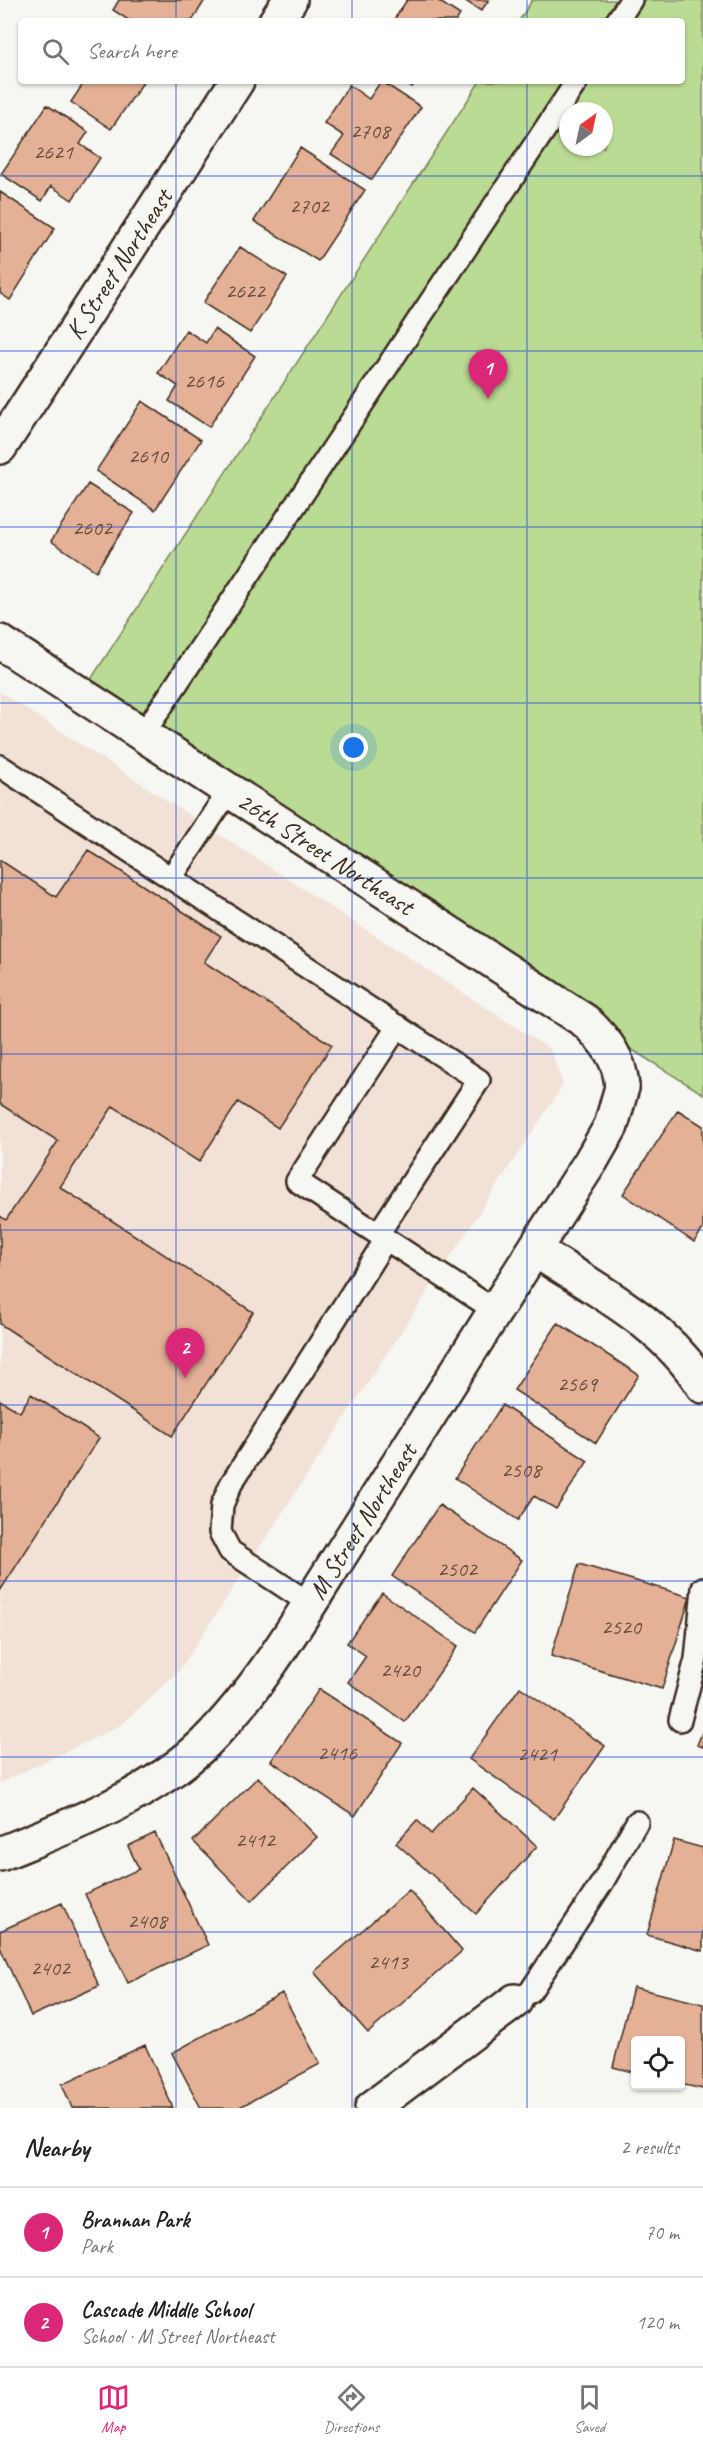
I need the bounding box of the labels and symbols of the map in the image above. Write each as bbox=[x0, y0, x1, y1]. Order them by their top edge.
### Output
north arrow bbox=[559, 102, 613, 156]
house number: 2708 bbox=[350, 117, 392, 145]
house number: 2621 bbox=[33, 138, 74, 166]
street label: K Street Northeast bbox=[58, 181, 181, 346]
house number: 2702 bbox=[289, 192, 331, 220]
house number: 2622 bbox=[225, 277, 267, 305]
pin: 1 bbox=[468, 350, 508, 399]
house number: 2616 bbox=[184, 367, 225, 395]
house number: 2610 bbox=[128, 442, 170, 470]
house number: 2602 bbox=[72, 514, 114, 542]
your location bbox=[339, 733, 368, 762]
street label: 26th Street Northeast bbox=[231, 784, 422, 924]
pin: 2 bbox=[166, 1328, 204, 1378]
house number: 2569 bbox=[557, 1370, 599, 1398]
street label: M Street Northeast bbox=[301, 1435, 425, 1606]
house number: 2508 bbox=[501, 1456, 543, 1484]
house number: 2502 bbox=[437, 1555, 479, 1583]
house number: 2520 bbox=[601, 1613, 643, 1641]
house number: 2420 bbox=[380, 1656, 422, 1684]
house number: 2416 bbox=[317, 1739, 358, 1767]
house number: 2421 bbox=[517, 1740, 558, 1768]
house number: 2412 bbox=[235, 1826, 277, 1854]
house number: 2408 bbox=[127, 1907, 169, 1935]
house number: 2413 bbox=[368, 1948, 410, 1976]
house number: 2402 bbox=[30, 1954, 72, 1982]

